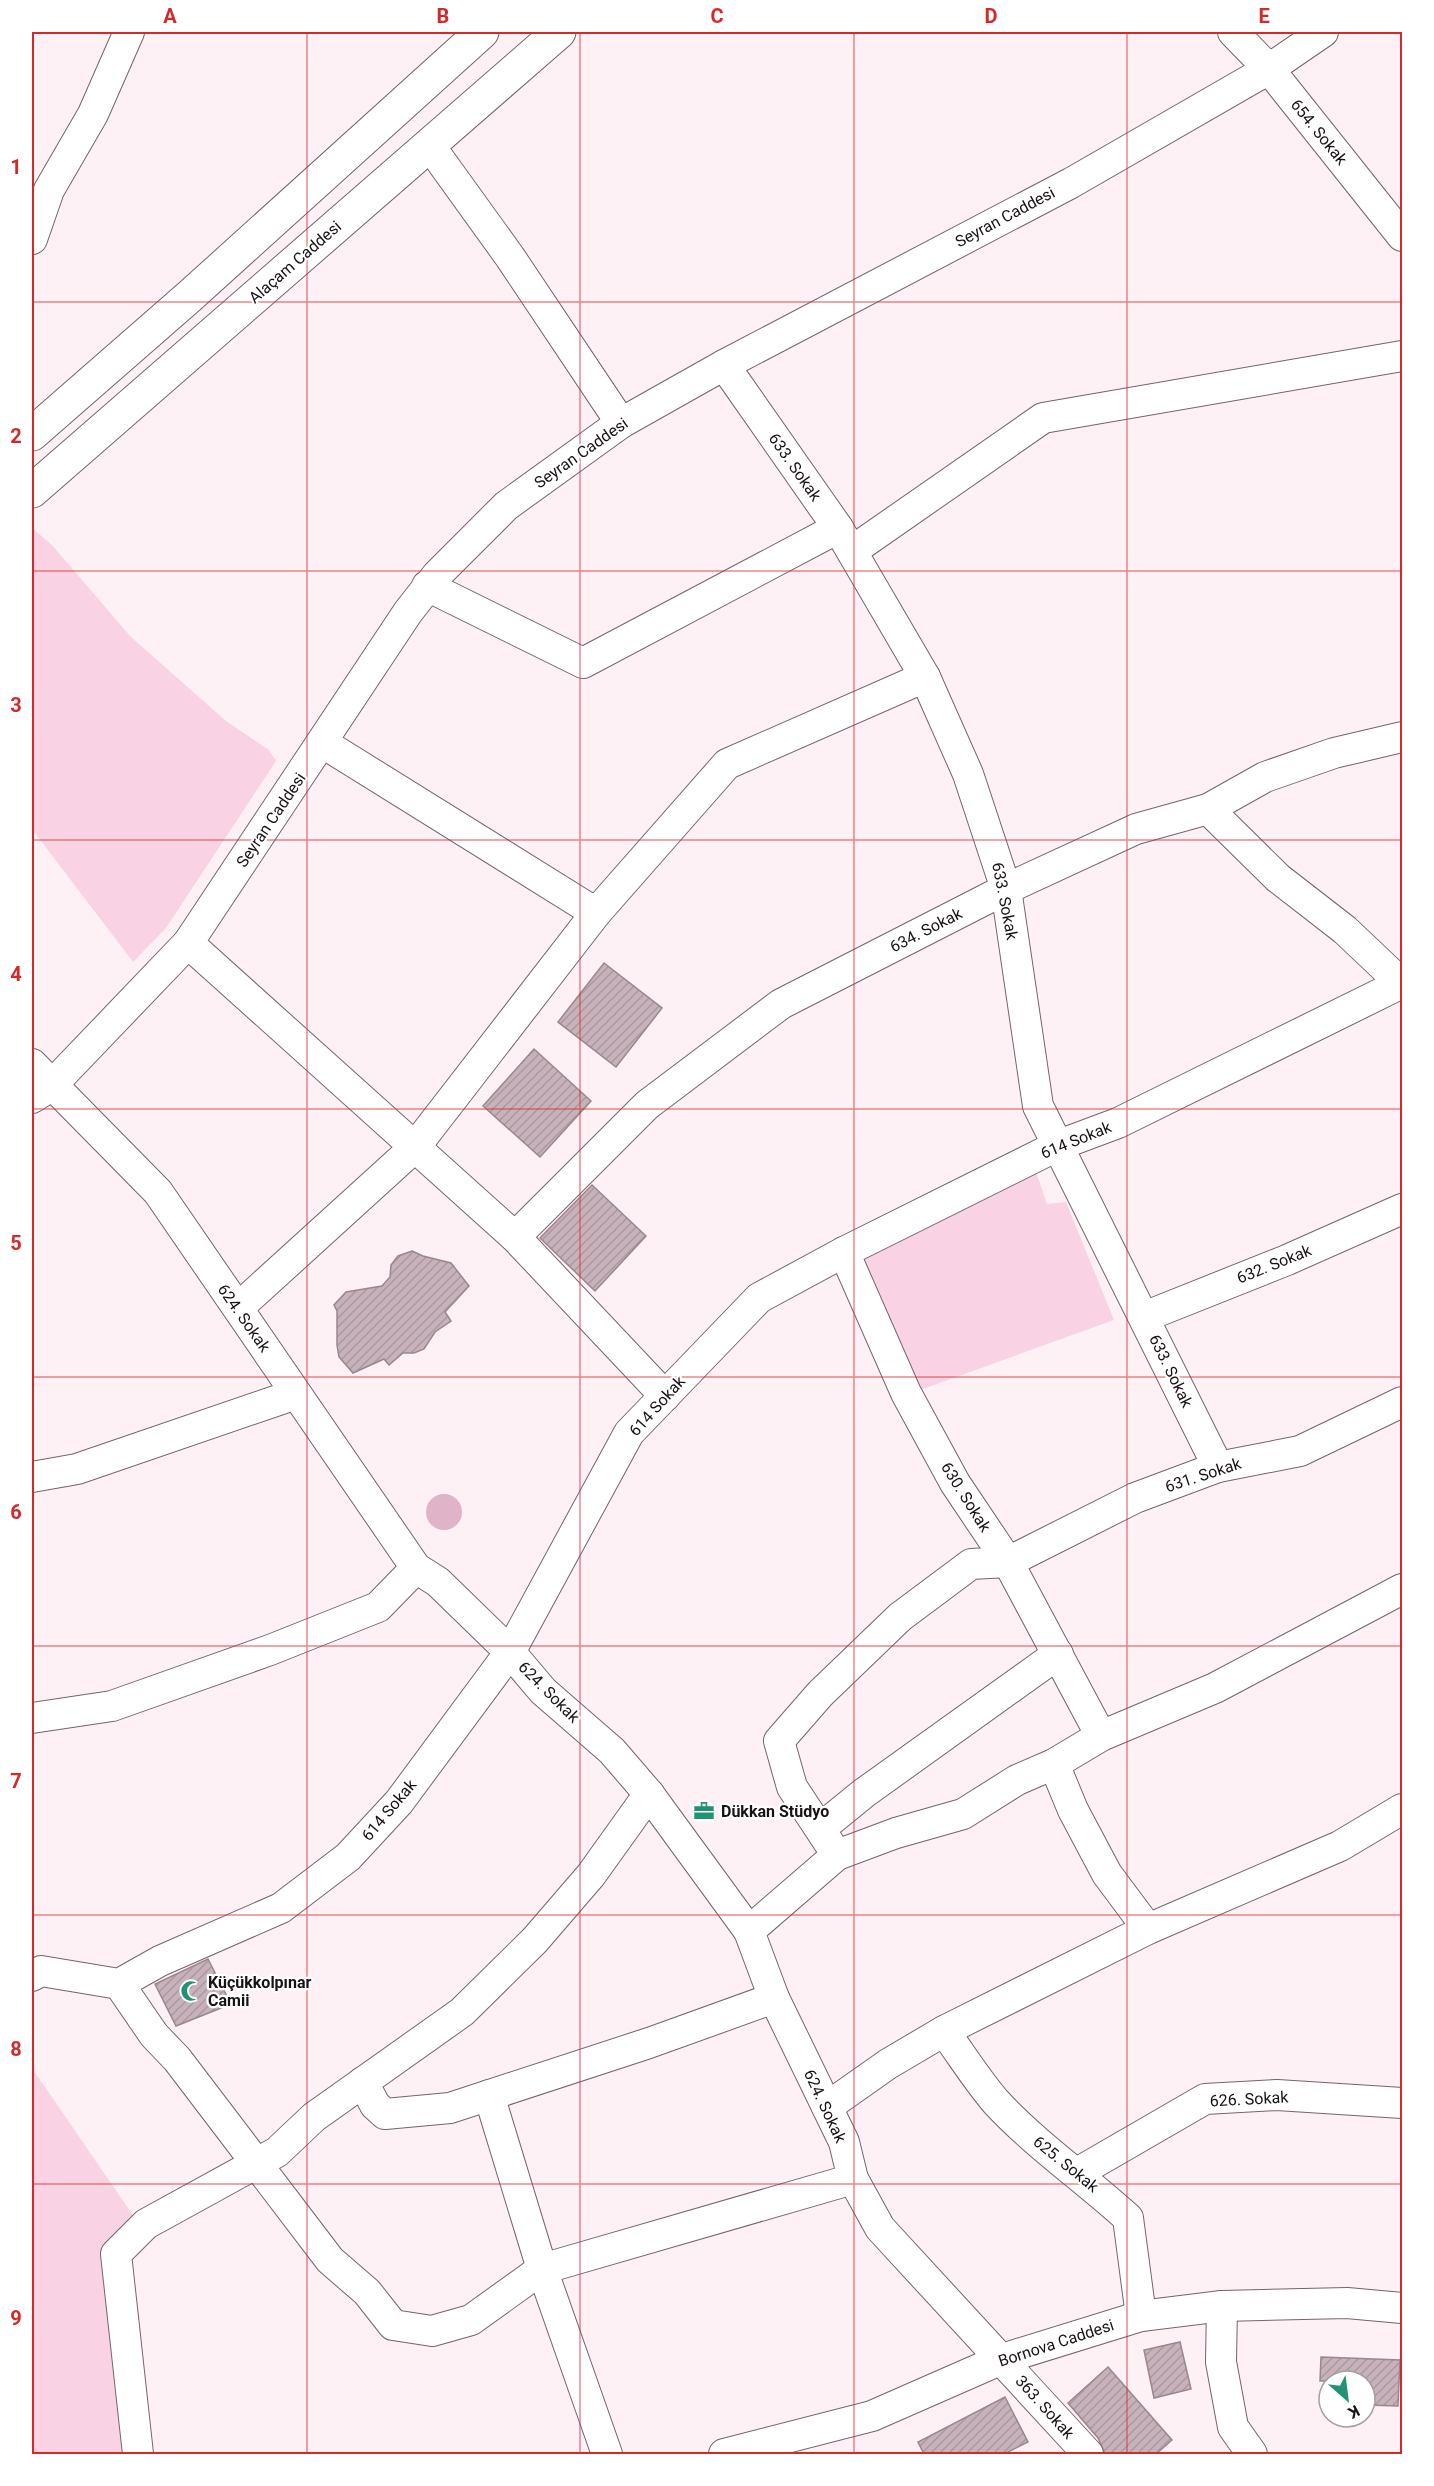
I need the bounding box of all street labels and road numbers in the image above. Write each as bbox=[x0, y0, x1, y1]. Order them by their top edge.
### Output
street label: 654. Sokak bbox=[1287, 95, 1352, 169]
street label: Seyran Caddesi bbox=[952, 183, 1058, 251]
street label: Alaçam Caddesi bbox=[245, 217, 345, 307]
street label: Seyran Caddesi bbox=[531, 414, 631, 492]
street label: 633. Sokak bbox=[765, 429, 826, 505]
street label: Seyran Caddesi bbox=[232, 769, 310, 871]
street label: 633. Sokak bbox=[988, 861, 1022, 942]
street label: 634. Sokak bbox=[887, 903, 966, 956]
street label: 614 Sokak bbox=[1038, 1117, 1115, 1163]
street label: 632. Sokak bbox=[1234, 1240, 1315, 1288]
street label: 624. Sokak bbox=[214, 1280, 275, 1356]
street label: 633. Sokak bbox=[1145, 1331, 1197, 1411]
street label: 614 Sokak bbox=[625, 1371, 690, 1440]
street label: 631. Sokak bbox=[1163, 1454, 1244, 1496]
street label: 630. Sokak bbox=[937, 1459, 995, 1536]
street label: 624. Sokak bbox=[514, 1657, 584, 1727]
street label: 614 Sokak bbox=[358, 1775, 421, 1845]
street label: 624. Sokak bbox=[800, 2066, 851, 2146]
street label: 626. Sokak bbox=[1209, 2087, 1290, 2111]
street label: 625. Sokak bbox=[1029, 2132, 1103, 2197]
street label: Bornova Caddesi bbox=[996, 2315, 1116, 2371]
street label: 363. Sokak bbox=[1012, 2371, 1079, 2443]

